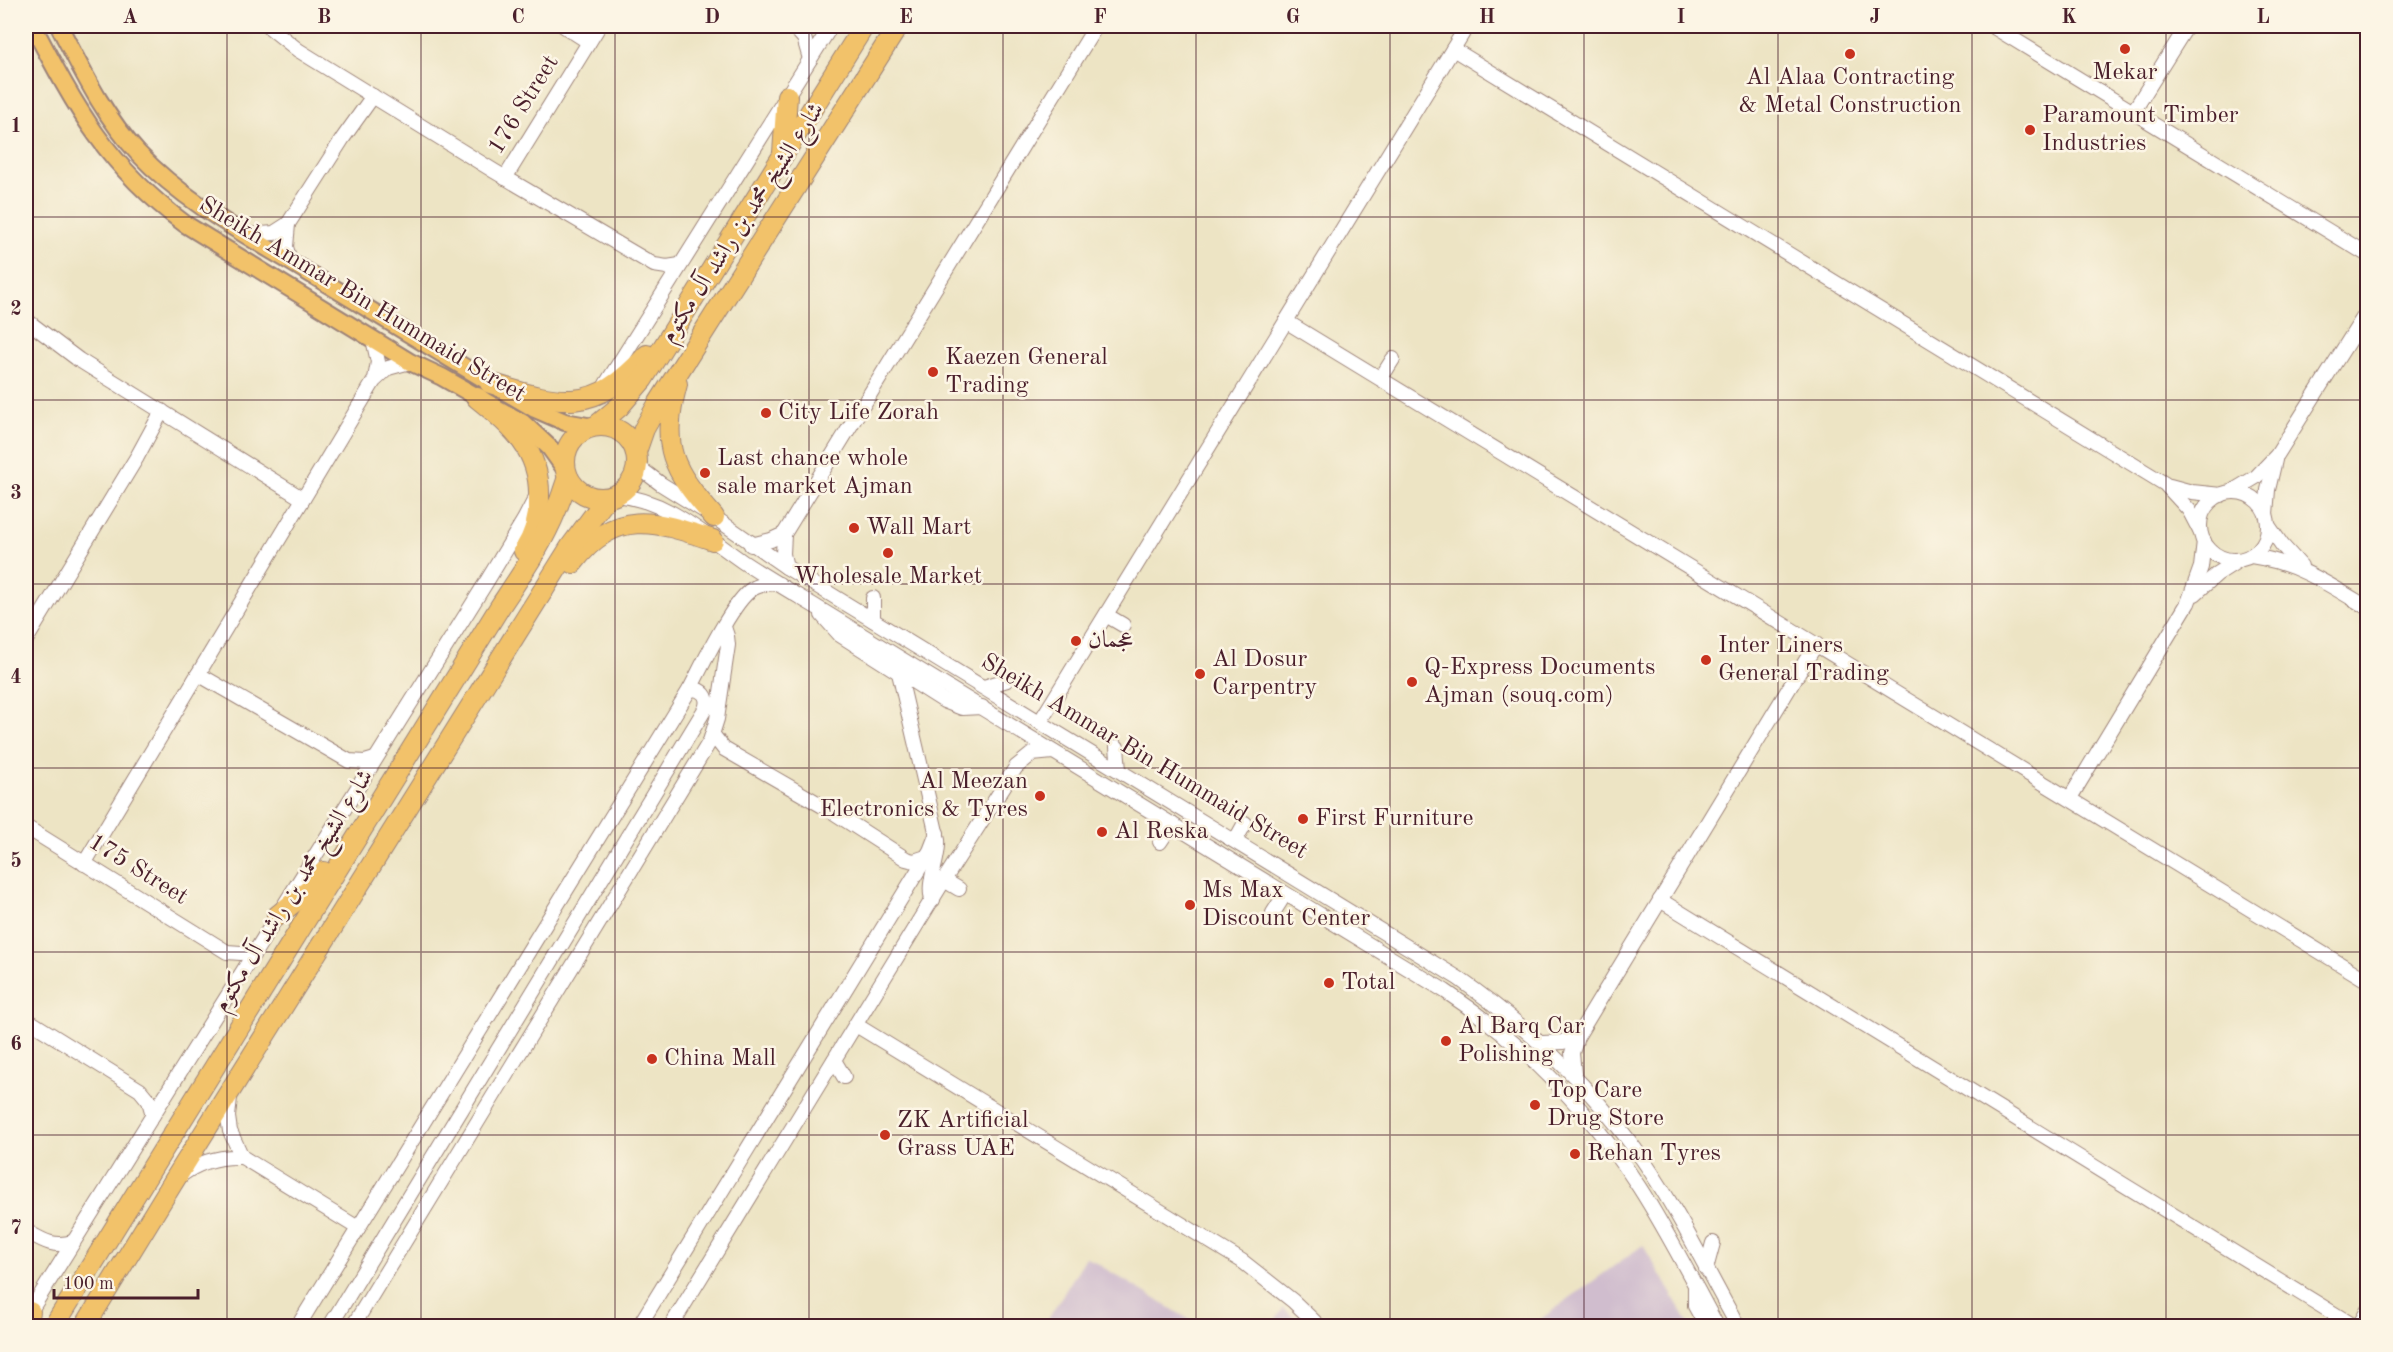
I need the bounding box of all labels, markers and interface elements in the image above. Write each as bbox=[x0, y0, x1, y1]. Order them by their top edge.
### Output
text: A bbox=[122, 8, 138, 28]
text: B bbox=[317, 8, 331, 28]
text: C bbox=[511, 8, 525, 28]
text: D bbox=[704, 8, 720, 28]
text: E bbox=[899, 8, 913, 28]
text: F bbox=[1093, 8, 1107, 28]
text: G bbox=[1286, 8, 1300, 28]
text: H bbox=[1479, 8, 1495, 28]
text: I bbox=[1677, 8, 1685, 28]
text: J bbox=[1870, 8, 1881, 28]
text: K bbox=[2061, 8, 2077, 28]
text: L bbox=[2256, 8, 2270, 28]
marker: Mekar bbox=[2118, 42, 2132, 56]
marker: Al Alaa Contracting & Metal Construction bbox=[1843, 47, 1857, 61]
street label: 176 Street bbox=[484, 51, 564, 159]
place label: Mekar bbox=[2092, 61, 2158, 85]
place label: Al Alaa Contracting & Metal Construction bbox=[1739, 66, 1961, 118]
street label: شارع الشيخ محمد بن راشد آل مكتوم bbox=[653, 97, 835, 351]
place label: Paramount Timber Industries bbox=[2042, 104, 2239, 156]
text: 1 bbox=[10, 117, 22, 137]
marker: Paramount Timber Industries bbox=[2023, 123, 2037, 137]
street label: Sheikh Ammar Bin Hummaid Street bbox=[195, 193, 529, 407]
text: 2 bbox=[10, 300, 22, 320]
place label: Kaezen General Trading bbox=[945, 346, 1108, 398]
marker: Kaezen General Trading bbox=[926, 365, 940, 379]
place label: City Life Zorah bbox=[778, 401, 939, 425]
marker: City Life Zorah bbox=[759, 406, 773, 420]
place label: Last chance whole sale market Ajman bbox=[717, 447, 913, 499]
marker: Last chance whole sale market Ajman bbox=[698, 466, 712, 480]
text: 3 bbox=[10, 484, 22, 504]
place label: Wall Mart bbox=[866, 516, 971, 540]
marker: Wall Mart bbox=[847, 521, 861, 535]
marker: Wholesale Market bbox=[881, 546, 895, 560]
place label: Wholesale Market bbox=[794, 565, 982, 589]
place label: عجمان bbox=[1088, 629, 1133, 653]
marker: عجمان bbox=[1069, 634, 1083, 648]
place label: Inter Liners General Trading bbox=[1718, 634, 1889, 686]
place label: Al Dosur Carpentry bbox=[1212, 648, 1317, 700]
street label: Sheikh Ammar Bin Hummaid Street bbox=[977, 650, 1311, 864]
marker: Inter Liners General Trading bbox=[1699, 653, 1713, 667]
place label: Q-Express Documents Ajman (souq.com) bbox=[1424, 656, 1655, 708]
marker: Al Dosur Carpentry bbox=[1193, 667, 1207, 681]
text: 4 bbox=[10, 668, 22, 688]
marker: Q-Express Documents Ajman (souq.com) bbox=[1405, 675, 1419, 689]
street label: شارع الشيخ محمد بن راشد آل مكتوم bbox=[206, 763, 385, 1020]
place label: Al Meezan Electronics & Tyres bbox=[820, 770, 1028, 822]
marker: Al Meezan Electronics & Tyres bbox=[1033, 789, 1047, 803]
place label: First Furniture bbox=[1315, 807, 1474, 831]
marker: First Furniture bbox=[1296, 812, 1310, 826]
place label: Al Reska bbox=[1114, 820, 1209, 844]
marker: Al Reska bbox=[1095, 825, 1109, 839]
street label: 175 Street bbox=[84, 830, 192, 910]
text: 5 bbox=[10, 851, 22, 872]
place label: Ms Max Discount Center bbox=[1202, 879, 1370, 931]
marker: Ms Max Discount Center bbox=[1183, 898, 1197, 912]
place label: Total bbox=[1341, 971, 1395, 995]
marker: Total bbox=[1322, 976, 1336, 990]
place label: Al Barq Car Polishing bbox=[1458, 1015, 1584, 1067]
marker: Al Barq Car Polishing bbox=[1439, 1034, 1453, 1048]
text: 6 bbox=[10, 1035, 22, 1055]
place label: China Mall bbox=[664, 1047, 776, 1071]
marker: China Mall bbox=[645, 1052, 659, 1066]
place label: Top Care Drug Store bbox=[1547, 1079, 1664, 1131]
marker: Top Care Drug Store bbox=[1528, 1098, 1542, 1112]
place label: ZK Artificial Grass UAE bbox=[897, 1109, 1029, 1161]
marker: ZK Artificial Grass UAE bbox=[878, 1128, 892, 1142]
place label: Rehan Tyres bbox=[1587, 1142, 1721, 1166]
marker: Rehan Tyres bbox=[1568, 1147, 1582, 1161]
text: 7 bbox=[10, 1219, 22, 1239]
scale bar bbox=[54, 1262, 198, 1300]
text: 100 m bbox=[63, 1275, 114, 1293]

